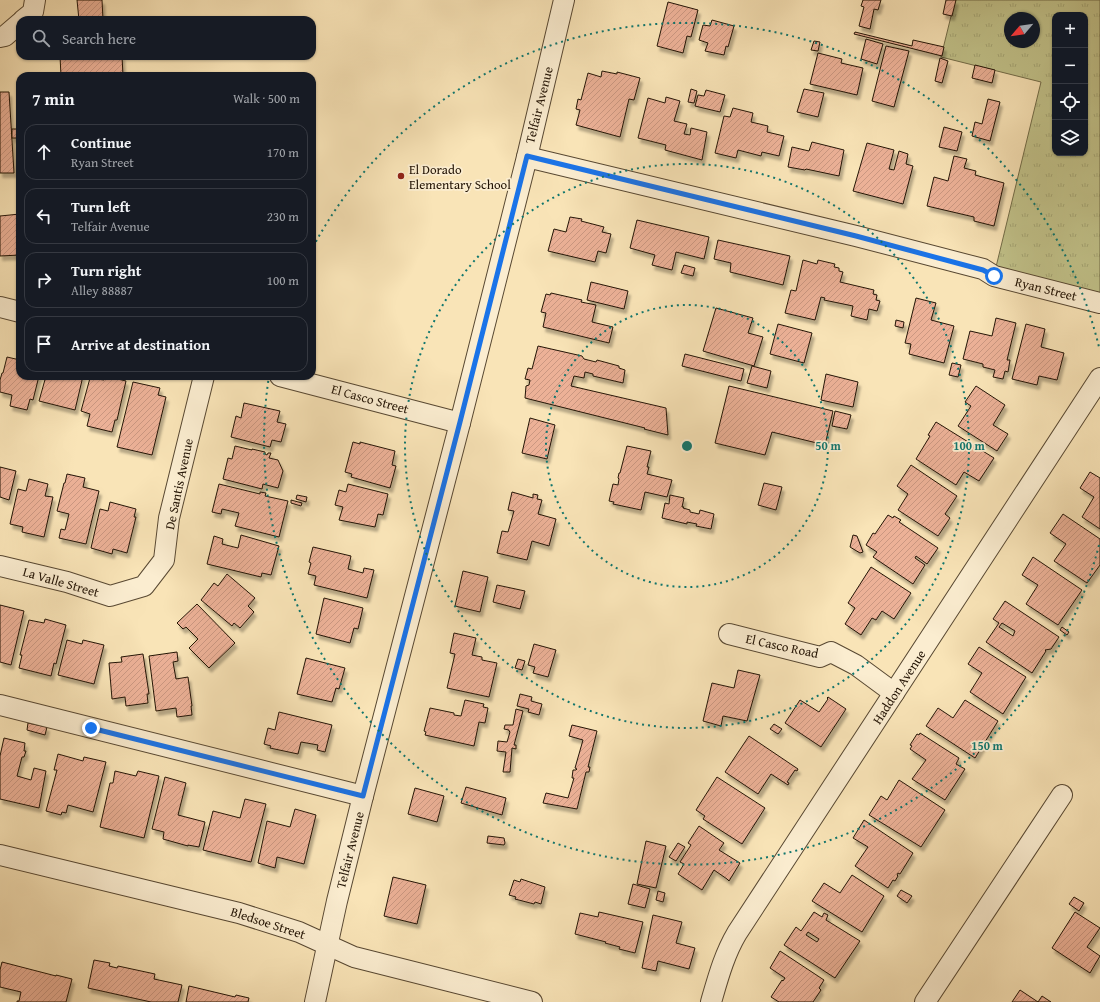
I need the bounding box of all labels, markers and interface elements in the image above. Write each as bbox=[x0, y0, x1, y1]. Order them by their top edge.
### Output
north arrow bbox=[1004, 12, 1040, 48]
map controls bbox=[1052, 12, 1088, 156]
button: + bbox=[1052, 12, 1088, 48]
search box bbox=[16, 16, 316, 60]
icon: search bbox=[30, 27, 52, 49]
text: Search here bbox=[62, 28, 136, 49]
button: − bbox=[1052, 48, 1088, 84]
street label: Telfair Avenue bbox=[520, 65, 558, 145]
button: locate bbox=[1052, 84, 1088, 120]
text: 7 min bbox=[32, 86, 74, 111]
text: Walk · 500 m bbox=[233, 89, 300, 108]
button: layers bbox=[1052, 120, 1088, 156]
text: Continue bbox=[71, 132, 132, 153]
icon: ahead bbox=[33, 141, 55, 163]
text: 170 m bbox=[267, 143, 299, 162]
text: Ryan Street bbox=[71, 153, 134, 172]
place label: El Dorado Elementary School bbox=[409, 160, 511, 194]
marker: El Dorado Elementary School bbox=[396, 171, 406, 181]
text: Turn left bbox=[71, 196, 130, 217]
icon: left bbox=[33, 205, 55, 227]
text: 230 m bbox=[267, 207, 299, 226]
text: Telfair Avenue bbox=[71, 217, 150, 236]
text: Turn right bbox=[71, 260, 142, 281]
route start bbox=[985, 267, 1003, 285]
icon: right bbox=[33, 269, 55, 291]
text: 100 m bbox=[267, 271, 299, 290]
street label: Ryan Street bbox=[1013, 272, 1079, 306]
text: Alley 88887 bbox=[71, 281, 133, 300]
icon: arrive bbox=[33, 333, 55, 355]
text: Arrive at destination bbox=[71, 334, 210, 355]
street label: El Casco Street bbox=[329, 380, 411, 419]
street label: De Santis Avenue bbox=[160, 437, 198, 531]
text: 50 m bbox=[815, 437, 841, 454]
text: 100 m bbox=[953, 437, 986, 454]
centre of rings bbox=[680, 439, 694, 453]
street label: La Valle Street bbox=[21, 562, 102, 602]
street label: El Casco Road bbox=[744, 629, 820, 663]
street label: Haddon Avenue bbox=[868, 646, 930, 728]
route end bbox=[82, 719, 100, 737]
text: 150 m bbox=[971, 737, 1004, 754]
street label: Telfair Avenue bbox=[331, 810, 369, 890]
street label: Bledsoe Street bbox=[228, 902, 308, 944]

